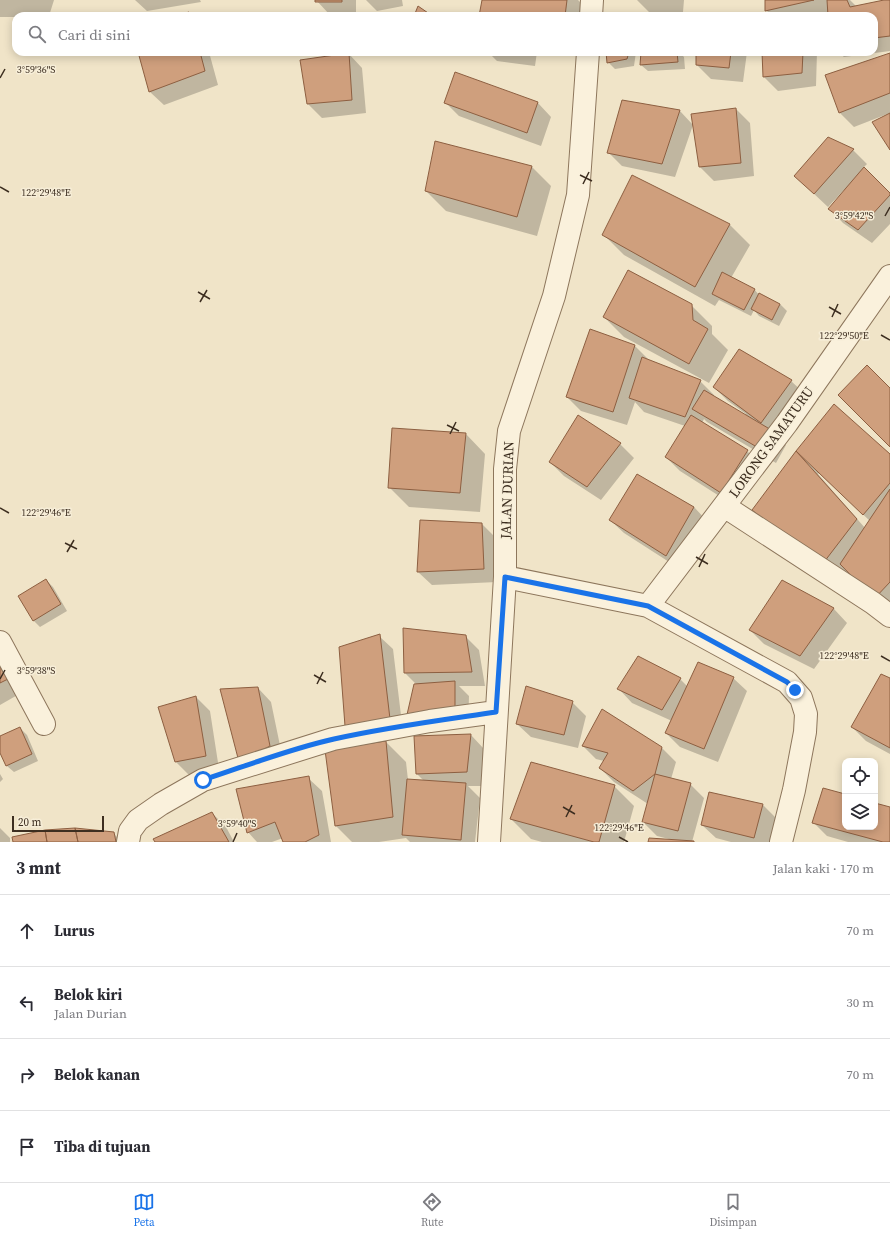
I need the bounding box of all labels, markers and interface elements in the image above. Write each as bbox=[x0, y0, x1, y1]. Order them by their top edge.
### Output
search box bbox=[12, 12, 878, 56]
icon: search bbox=[26, 23, 48, 45]
text: Cari di sini bbox=[58, 24, 130, 45]
text: 3°59'36"S bbox=[17, 63, 55, 76]
text: 122°29'48"E bbox=[21, 186, 71, 199]
text: 3°59'42"S bbox=[835, 209, 873, 222]
text: 122°29'50"E bbox=[819, 329, 869, 342]
street label: LORONG SAMATURU bbox=[724, 382, 818, 502]
street label: JALAN DURIAN bbox=[495, 441, 519, 540]
text: 122°29'46"E bbox=[21, 506, 71, 519]
text: 122°29'48"E bbox=[819, 649, 869, 662]
text: 3°59'38"S bbox=[17, 664, 55, 677]
route end bbox=[786, 681, 804, 699]
map controls bbox=[842, 758, 878, 830]
button: locate bbox=[842, 758, 878, 794]
route start bbox=[194, 771, 212, 789]
button: layers bbox=[842, 794, 878, 830]
scale bar bbox=[12, 814, 104, 833]
text: 20 m bbox=[18, 815, 41, 830]
text: 3°59'40"S bbox=[218, 817, 256, 830]
text: 122°29'46"E bbox=[594, 821, 644, 834]
text: 3 mnt bbox=[16, 856, 61, 880]
text: Jalan kaki · 170 m bbox=[773, 860, 874, 877]
icon: ahead bbox=[16, 920, 38, 942]
text: Lurus bbox=[54, 920, 95, 941]
text: 70 m bbox=[846, 922, 874, 939]
text: Belok kiri bbox=[54, 984, 122, 1005]
icon: left bbox=[16, 992, 38, 1014]
text: 30 m bbox=[846, 994, 874, 1011]
text: Jalan Durian bbox=[54, 1005, 127, 1022]
icon: right bbox=[16, 1064, 38, 1086]
text: Belok kanan bbox=[54, 1064, 140, 1085]
text: 70 m bbox=[846, 1066, 874, 1083]
icon: arrive bbox=[16, 1136, 38, 1158]
text: Tiba di tujuan bbox=[54, 1136, 150, 1157]
tab: Peta bbox=[133, 1191, 155, 1230]
tab: Rute bbox=[421, 1191, 444, 1230]
tab: Disimpan bbox=[709, 1191, 757, 1230]

